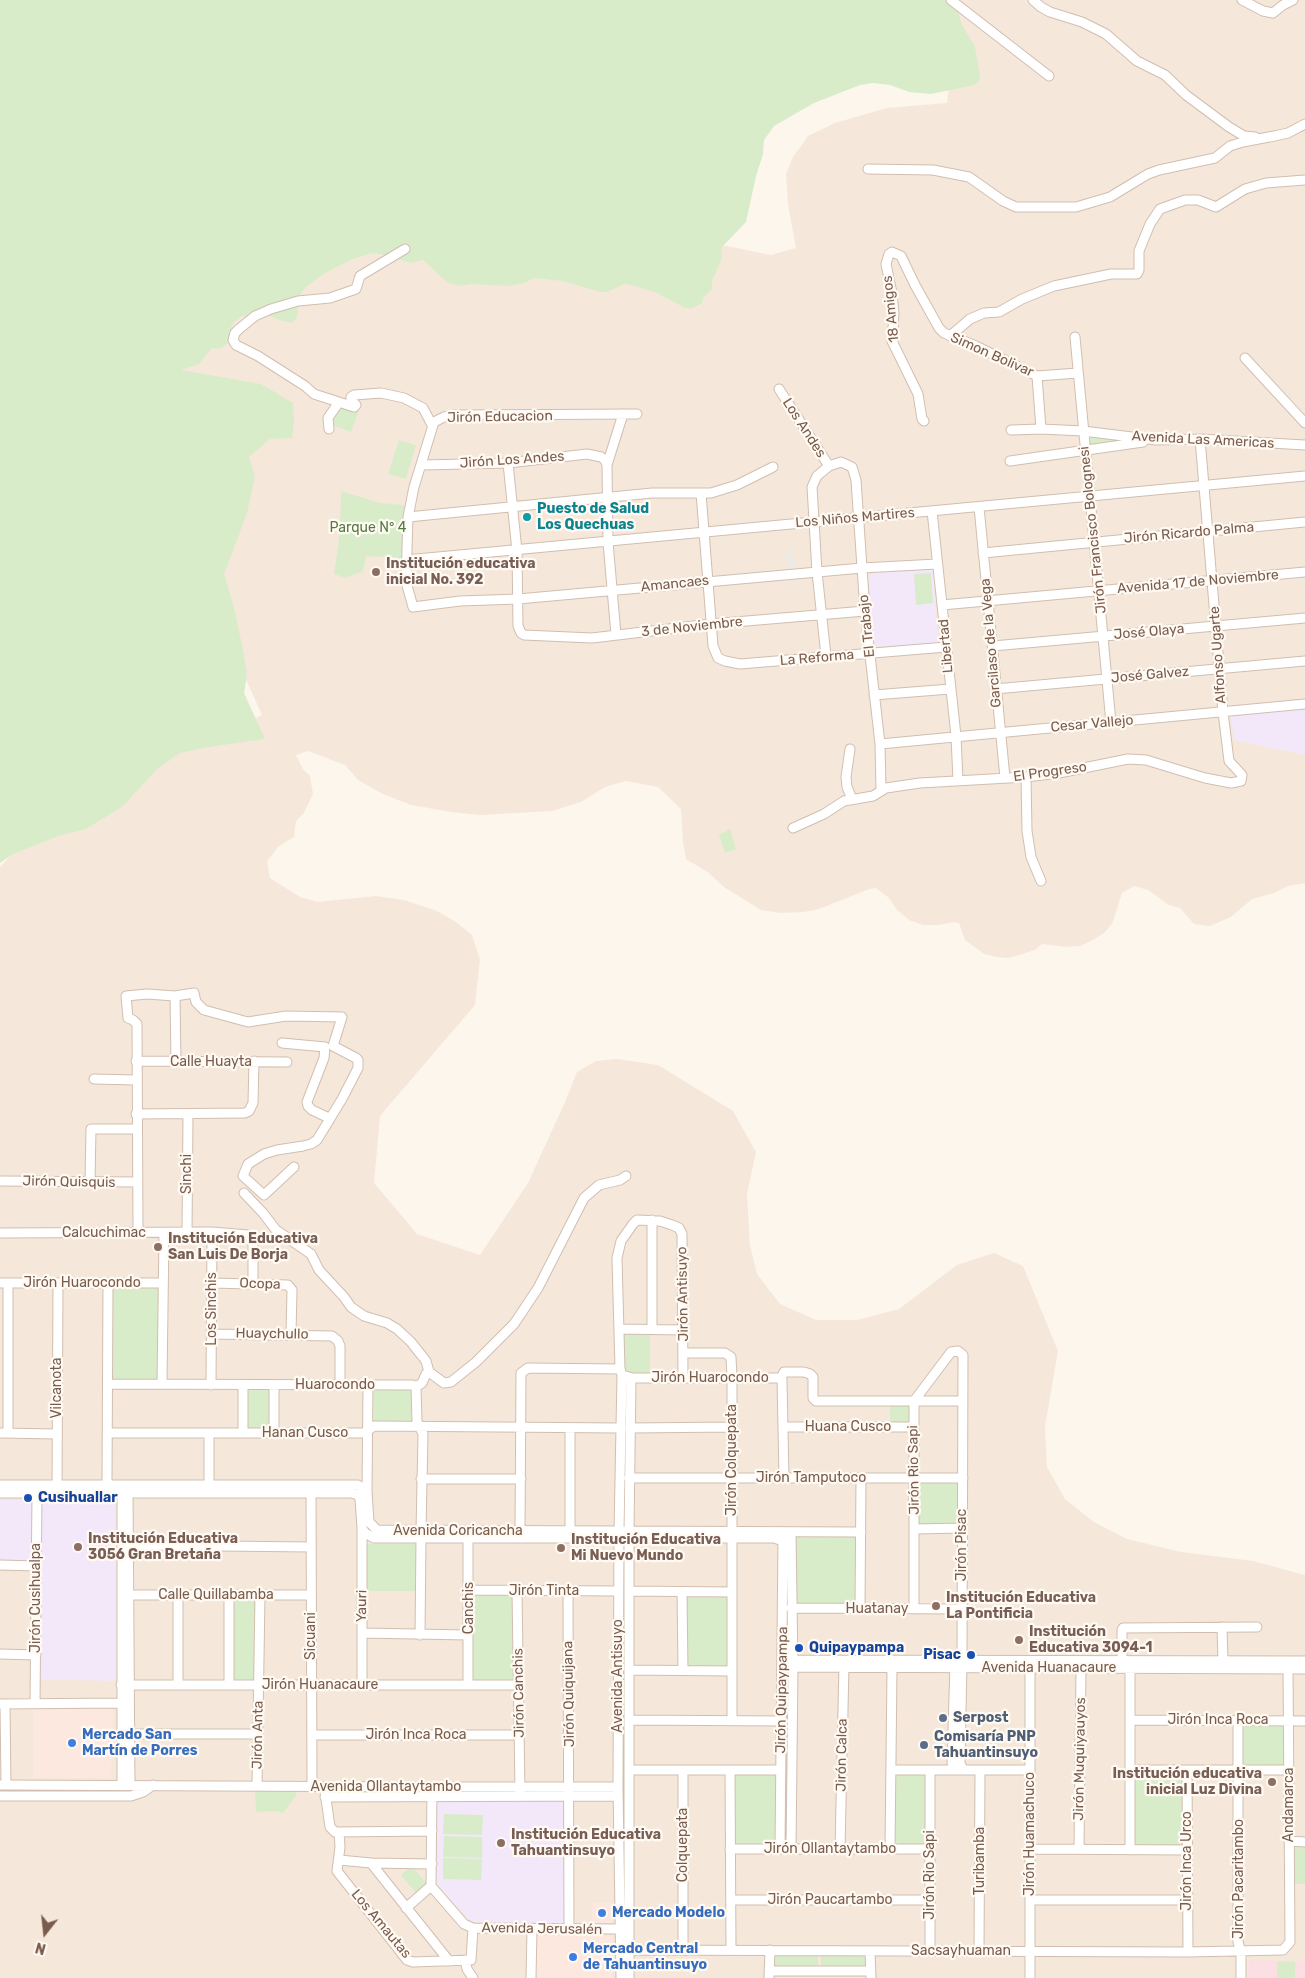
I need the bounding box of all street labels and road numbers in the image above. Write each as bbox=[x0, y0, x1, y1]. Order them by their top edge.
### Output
street label: 18 Amigos bbox=[879, 275, 903, 343]
street label: Simon Bolivar bbox=[948, 329, 1036, 381]
street label: Los Andes bbox=[779, 395, 829, 461]
street label: Jirón Educacion bbox=[447, 408, 553, 426]
street label: Avenida Las Americas bbox=[1131, 428, 1275, 452]
street label: Jirón Francisco Bolognesi bbox=[1076, 445, 1110, 615]
street label: Jirón Los Andes bbox=[459, 448, 565, 472]
street label: Los Niños Martires bbox=[795, 504, 915, 532]
street label: Jirón Ricardo Palma bbox=[1123, 519, 1255, 547]
street label: Avenida 17 de Noviembre bbox=[1117, 567, 1279, 597]
street label: Amancaes bbox=[640, 572, 710, 596]
street label: Garcilaso de la Vega bbox=[977, 578, 1005, 708]
street label: El Trabajo bbox=[855, 594, 879, 658]
street label: Alfonso Ugarte bbox=[1206, 606, 1230, 704]
street label: 3 de Noviembre bbox=[641, 613, 743, 641]
street label: Libertad bbox=[935, 618, 957, 674]
street label: José Olaya bbox=[1113, 621, 1185, 643]
street label: La Reforma bbox=[779, 646, 855, 670]
street label: José Galvez bbox=[1110, 663, 1190, 687]
street label: Cesar Vallejo bbox=[1050, 712, 1134, 736]
street label: El Progreso bbox=[1012, 759, 1088, 785]
street label: Calle Huayta bbox=[170, 1054, 252, 1070]
street label: Sinchi bbox=[179, 1154, 195, 1194]
street label: Jirón Quisquis bbox=[22, 1173, 116, 1191]
street label: Calcuchimac bbox=[62, 1225, 146, 1241]
street label: Jirón Antisuyo bbox=[674, 1246, 692, 1342]
street label: Los Sinchis bbox=[204, 1272, 220, 1346]
street label: Jirón Huarocondo bbox=[23, 1275, 141, 1291]
street label: Ocopa bbox=[239, 1275, 281, 1293]
street label: Huaychullo bbox=[235, 1325, 309, 1343]
street label: Vilcanota bbox=[49, 1357, 65, 1419]
street label: Jirón Huarocondo bbox=[651, 1370, 769, 1386]
street label: Huarocondo bbox=[295, 1377, 375, 1393]
street label: Jirón Colquepata bbox=[724, 1404, 740, 1516]
street label: Huana Cusco bbox=[805, 1419, 891, 1435]
street label: Hanan Cusco bbox=[262, 1425, 348, 1441]
street label: Jirón Rio Sapi bbox=[905, 1425, 923, 1515]
street label: Jirón Tamputoco bbox=[756, 1470, 866, 1486]
street label: Jirón Pisac bbox=[954, 1509, 970, 1581]
street label: Avenida Coricancha bbox=[393, 1523, 523, 1539]
street label: Jirón Cusihualpa bbox=[28, 1543, 44, 1653]
street label: Canchis bbox=[461, 1582, 477, 1634]
street label: Jirón Tinta bbox=[509, 1583, 579, 1599]
street label: Calle Quillabamba bbox=[158, 1587, 274, 1603]
street label: Yauri bbox=[353, 1590, 371, 1622]
street label: Huatanay bbox=[845, 1601, 909, 1617]
street label: Sicuani bbox=[303, 1612, 319, 1660]
street label: Avenida Antisuyo bbox=[610, 1619, 626, 1733]
street label: Jirón Quipaypampa bbox=[772, 1626, 792, 1754]
street label: Jirón Quiquijana bbox=[560, 1641, 578, 1747]
street label: Jirón Canchis bbox=[510, 1648, 528, 1738]
street label: Avenida Huanacaure bbox=[982, 1660, 1116, 1676]
street label: Jirón Huanacaure bbox=[262, 1677, 378, 1693]
street label: Jirón Muquiyauyos bbox=[1071, 1697, 1089, 1821]
street label: Jirón Anta bbox=[249, 1701, 267, 1769]
street label: Jirón Inca Roca bbox=[1167, 1712, 1269, 1728]
street label: Jirón Calca bbox=[833, 1718, 851, 1792]
street label: Jirón Inca Roca bbox=[365, 1727, 467, 1743]
street label: Andamarca bbox=[1281, 1768, 1297, 1842]
street label: Jirón Huamachuco bbox=[1022, 1772, 1038, 1896]
street label: Avenida Ollantaytambo bbox=[311, 1779, 461, 1795]
street label: Colquepata bbox=[675, 1808, 691, 1882]
street label: Jirón Inca Urco bbox=[1179, 1811, 1195, 1911]
street label: Jirón Pacaritambo bbox=[1231, 1819, 1247, 1939]
street label: Turibamba bbox=[972, 1827, 988, 1895]
street label: Jirón Rio Sapi bbox=[922, 1830, 938, 1920]
street label: Jirón Ollantaytambo bbox=[764, 1841, 896, 1857]
street label: Los Amautas bbox=[347, 1886, 415, 1962]
street label: Jirón Paucartambo bbox=[767, 1892, 893, 1908]
street label: Avenida Jerusalén bbox=[482, 1920, 602, 1938]
street label: Sacsayhuaman bbox=[911, 1943, 1011, 1959]

